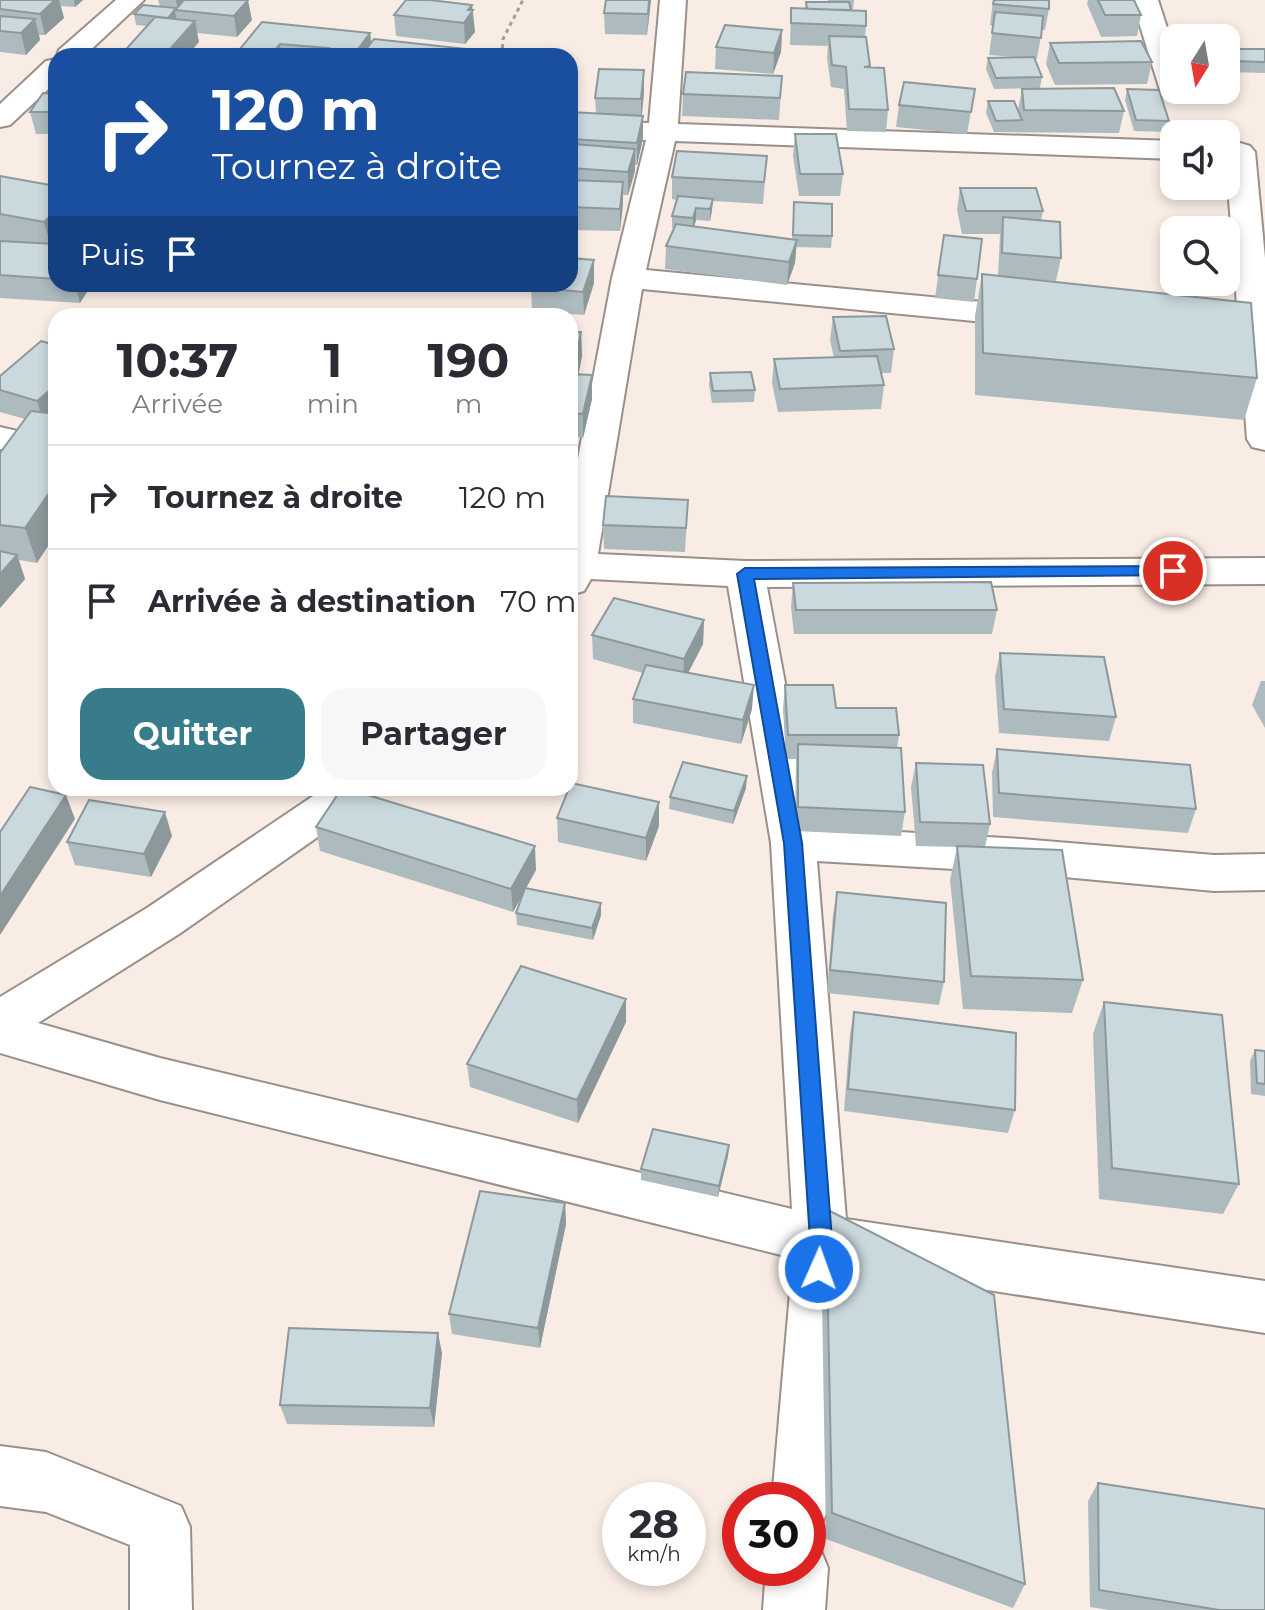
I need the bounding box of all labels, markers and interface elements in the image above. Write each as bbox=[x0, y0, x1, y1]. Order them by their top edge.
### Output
north arrow bbox=[1160, 24, 1240, 104]
map controls bbox=[1160, 24, 1240, 296]
text: 120 m bbox=[212, 76, 380, 144]
icon: right bbox=[80, 80, 184, 184]
button: sound bbox=[1160, 120, 1240, 200]
text: Tournez à droite bbox=[212, 144, 502, 188]
button: search bbox=[1160, 216, 1240, 296]
icon: arrive bbox=[160, 232, 204, 276]
text: Puis bbox=[80, 236, 144, 273]
text: 10:37 bbox=[117, 331, 238, 389]
text: 1 bbox=[323, 331, 342, 389]
text: 190 bbox=[427, 331, 509, 389]
text: Arrivée bbox=[132, 388, 223, 420]
text: min bbox=[307, 388, 359, 420]
text: m bbox=[455, 388, 482, 420]
icon: right bbox=[80, 475, 124, 519]
text: Tournez à droite bbox=[148, 479, 403, 516]
text: 120 m bbox=[459, 479, 546, 516]
pin bbox=[1139, 537, 1207, 605]
icon: arrive bbox=[1151, 549, 1195, 593]
icon: arrive bbox=[80, 579, 124, 623]
text: Arrivée à destination bbox=[148, 583, 476, 620]
text: 70 m bbox=[500, 583, 577, 620]
button: Quitter bbox=[80, 688, 305, 780]
button: Partager bbox=[321, 688, 546, 780]
position arrow bbox=[777, 1227, 861, 1311]
speed limit sign: 30 bbox=[722, 1482, 826, 1586]
text: 28 bbox=[629, 1499, 679, 1548]
text: km/h bbox=[627, 1542, 681, 1566]

